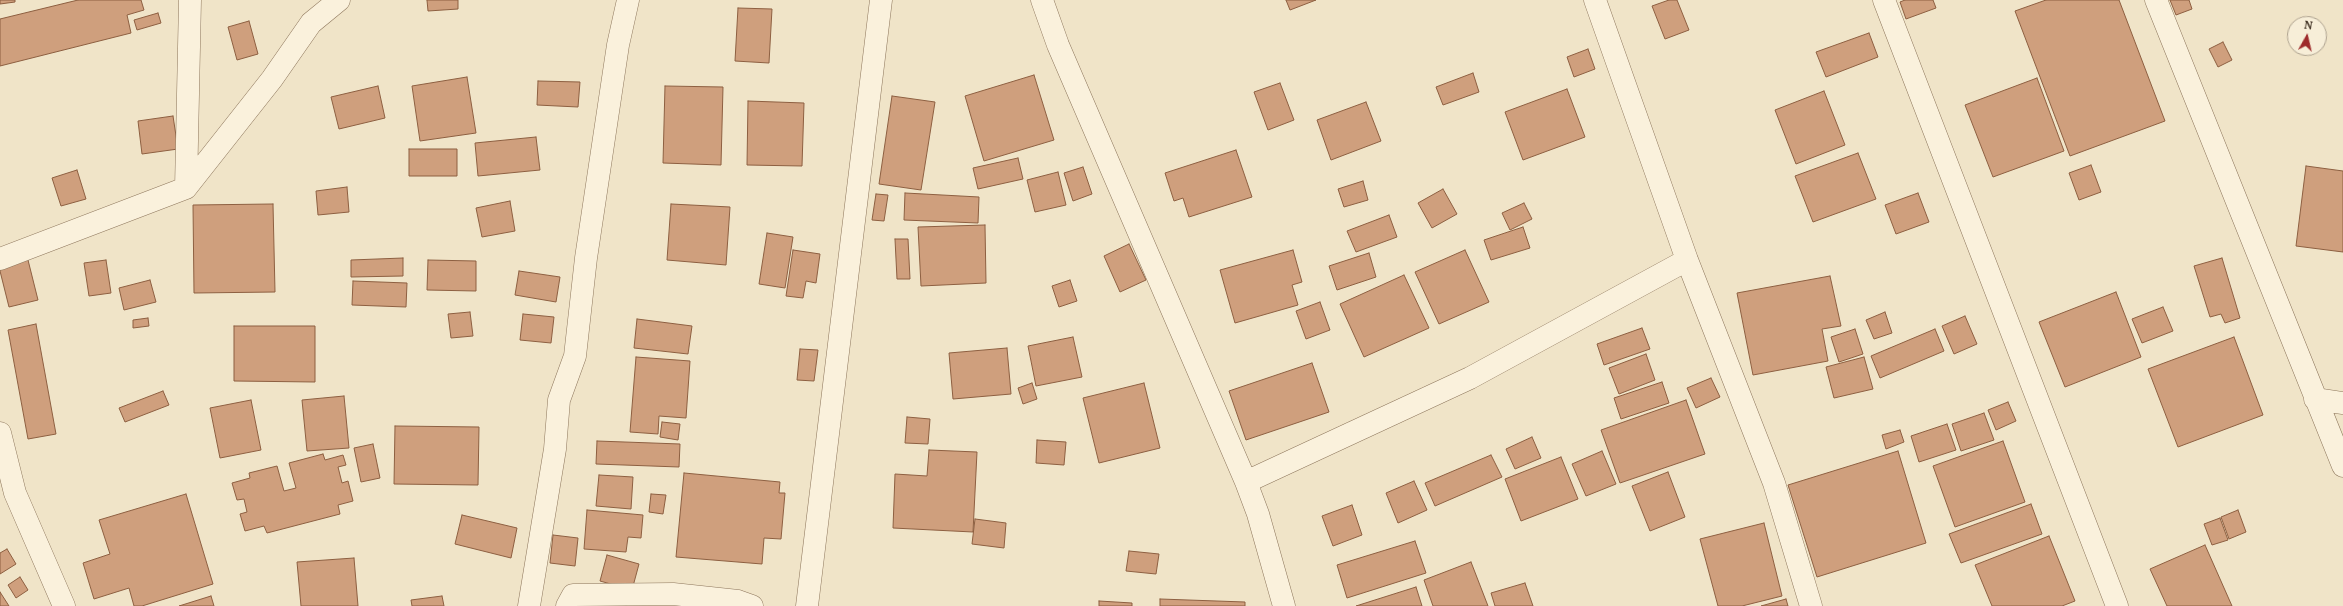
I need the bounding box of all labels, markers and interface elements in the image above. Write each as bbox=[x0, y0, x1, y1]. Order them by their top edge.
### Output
north arrow bbox=[2287, 16, 2327, 56]
text: N bbox=[2303, 18, 2314, 33]

